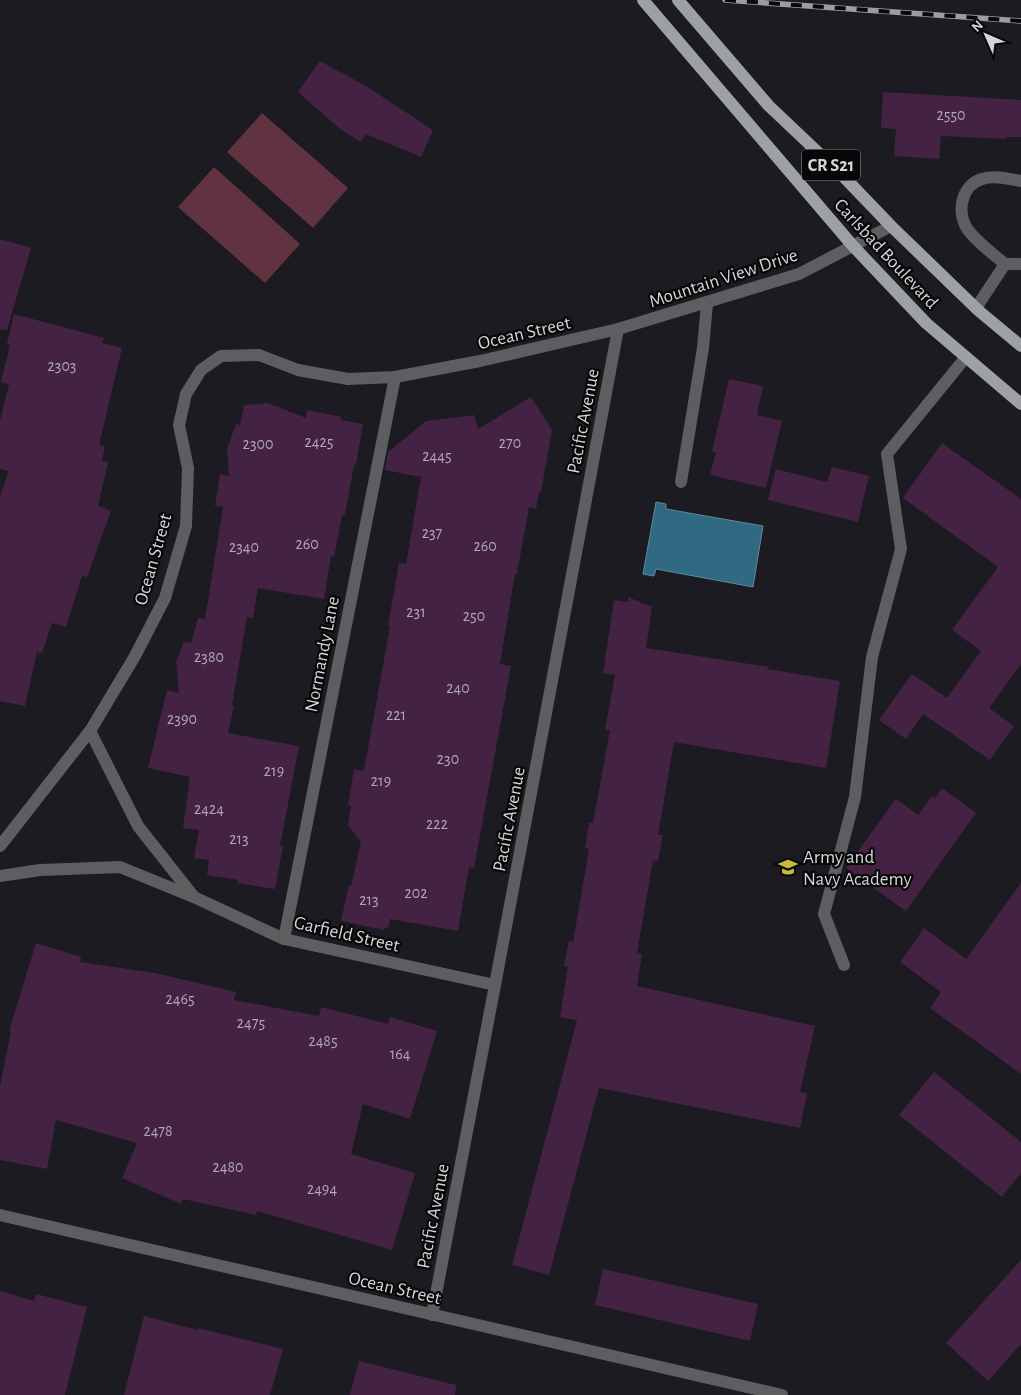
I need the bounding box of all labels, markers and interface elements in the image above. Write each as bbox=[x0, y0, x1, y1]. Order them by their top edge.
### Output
north arrow bbox=[961, 10, 1011, 60]
text: N bbox=[969, 18, 986, 35]
house number: 2550 bbox=[936, 107, 966, 123]
road number: CR S21 bbox=[802, 150, 860, 180]
street label: Carlsbad Boulevard bbox=[830, 195, 942, 313]
street label: Mountain View Drive bbox=[647, 245, 800, 311]
street label: Ocean Street bbox=[476, 314, 572, 353]
house number: 2303 bbox=[48, 358, 76, 374]
street label: Pacific Avenue bbox=[564, 367, 603, 475]
house number: 2425 bbox=[305, 434, 333, 450]
house number: 270 bbox=[499, 435, 521, 451]
house number: 2300 bbox=[243, 436, 273, 452]
house number: 2445 bbox=[422, 448, 452, 464]
street label: Ocean Street bbox=[131, 511, 176, 607]
house number: 237 bbox=[422, 525, 443, 541]
house number: 260 bbox=[295, 536, 319, 552]
house number: 260 bbox=[473, 538, 497, 554]
house number: 2340 bbox=[229, 539, 259, 555]
street label: Normandy Lane bbox=[302, 595, 343, 714]
house number: 231 bbox=[406, 604, 426, 620]
house number: 250 bbox=[463, 608, 485, 624]
house number: 2380 bbox=[194, 649, 224, 665]
house number: 240 bbox=[446, 680, 470, 696]
house number: 221 bbox=[386, 707, 406, 723]
house number: 2390 bbox=[167, 711, 197, 727]
house number: 230 bbox=[437, 751, 459, 767]
house number: 219 bbox=[264, 763, 284, 779]
street label: Pacific Avenue bbox=[490, 765, 529, 873]
house number: 219 bbox=[371, 773, 391, 789]
house number: 2424 bbox=[194, 801, 224, 817]
house number: 222 bbox=[426, 816, 448, 832]
house number: 213 bbox=[229, 831, 249, 847]
place label: Army and Navy Academy bbox=[803, 848, 912, 889]
school or university icon: Army and Navy Academy bbox=[777, 856, 799, 878]
house number: 202 bbox=[404, 885, 428, 901]
house number: 213 bbox=[359, 892, 379, 908]
street label: Garfield Street bbox=[292, 913, 401, 956]
house number: 2465 bbox=[165, 991, 195, 1007]
house number: 2475 bbox=[237, 1015, 265, 1031]
house number: 2485 bbox=[308, 1033, 338, 1049]
house number: 164 bbox=[390, 1046, 411, 1062]
house number: 2478 bbox=[143, 1123, 173, 1139]
house number: 2480 bbox=[212, 1159, 244, 1175]
street label: Pacific Avenue bbox=[414, 1162, 453, 1270]
house number: 2494 bbox=[307, 1181, 337, 1197]
street label: Ocean Street bbox=[347, 1269, 443, 1308]

